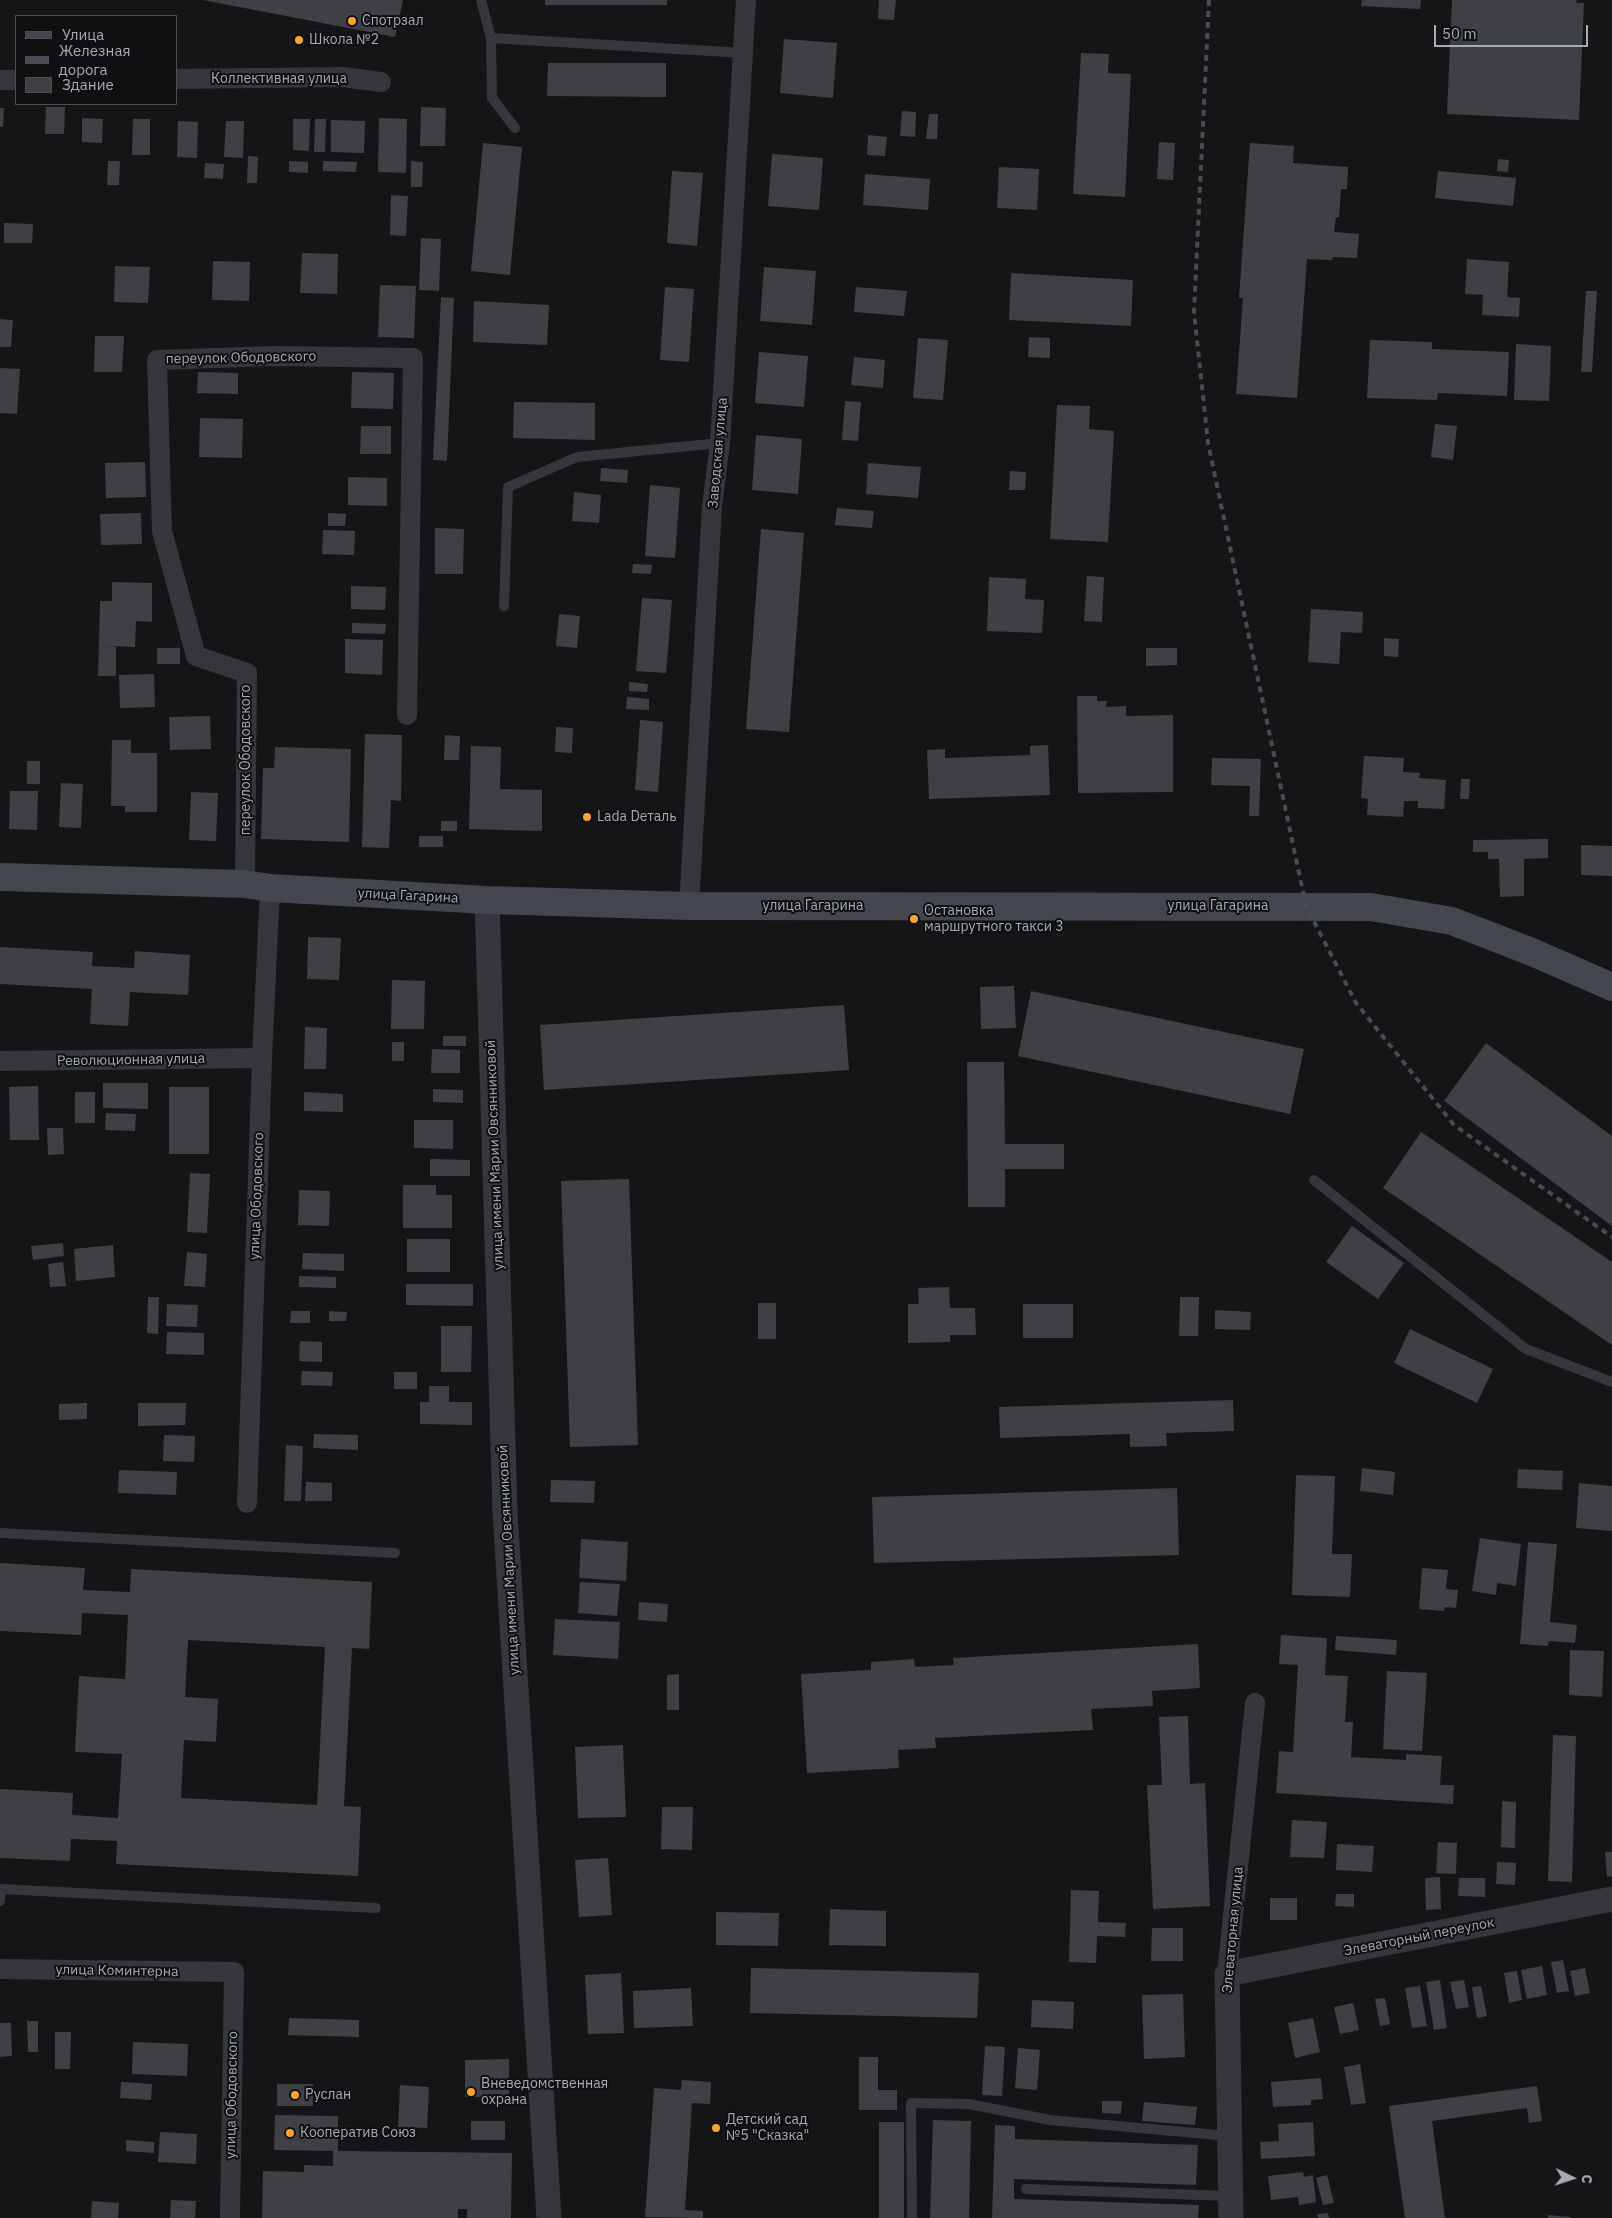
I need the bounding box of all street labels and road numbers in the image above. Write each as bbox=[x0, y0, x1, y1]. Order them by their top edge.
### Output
street label: Коллективная улица bbox=[211, 71, 347, 87]
street label: переулок Ободовского bbox=[166, 348, 316, 368]
street label: Заводская улица bbox=[705, 397, 731, 509]
street label: переулок Ободовского bbox=[238, 685, 254, 835]
street label: улица Гагарина bbox=[357, 885, 459, 907]
street label: улица Гагарина bbox=[763, 898, 863, 914]
street label: улица Гагарина bbox=[1168, 898, 1268, 914]
street label: улица имени Марии Овсянниковой bbox=[483, 1040, 507, 1270]
street label: Революционная улица bbox=[57, 1050, 205, 1070]
street label: улица Ободовского bbox=[246, 1132, 268, 1260]
street label: улица имени Марии Овсянниковой bbox=[495, 1445, 523, 1675]
street label: Элеваторная улица bbox=[1219, 1866, 1247, 1994]
street label: Элеваторный переулок bbox=[1342, 1914, 1496, 1960]
street label: улица Коминтерна bbox=[55, 1962, 179, 1980]
street label: улица Ободовского bbox=[222, 2031, 242, 2159]

